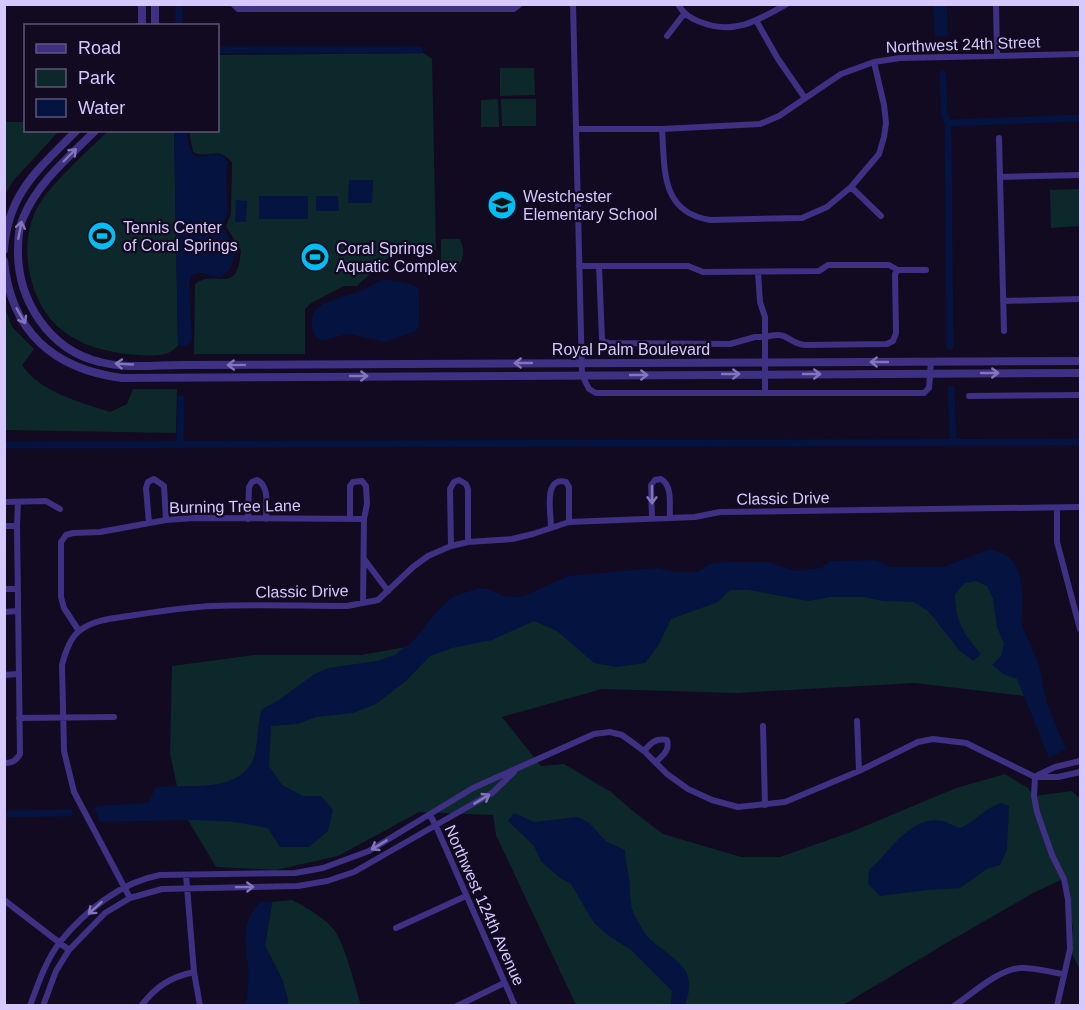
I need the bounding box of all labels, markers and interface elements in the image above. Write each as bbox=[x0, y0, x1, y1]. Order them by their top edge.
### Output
legend bbox=[24, 24, 219, 132]
street label: Northwest 24th Street bbox=[885, 33, 1041, 56]
text: Road bbox=[78, 38, 121, 58]
text: Park bbox=[78, 68, 116, 88]
text: Water bbox=[78, 98, 125, 118]
one-way arrow bbox=[63, 148, 78, 163]
place label: Westchester Elementary School bbox=[523, 188, 657, 223]
school or university icon: Westchester Elementary School bbox=[486, 189, 518, 221]
place label: Tennis Center of Coral Springs bbox=[123, 219, 238, 254]
one-way arrow bbox=[15, 220, 26, 240]
sports icon: Tennis Center of Coral Springs bbox=[86, 220, 118, 252]
place label: Coral Springs Aquatic Complex bbox=[336, 240, 457, 275]
sports icon: Coral Springs Aquatic Complex bbox=[299, 241, 331, 273]
one-way arrow bbox=[16, 308, 28, 325]
street label: Royal Palm Boulevard bbox=[552, 341, 710, 358]
one-way arrow bbox=[869, 356, 889, 368]
one-way arrow bbox=[514, 357, 534, 369]
one-way arrow bbox=[114, 359, 134, 370]
one-way arrow bbox=[226, 359, 246, 370]
one-way arrow bbox=[979, 367, 999, 379]
one-way arrow bbox=[720, 368, 740, 380]
one-way arrow bbox=[802, 368, 822, 380]
one-way arrow bbox=[628, 369, 648, 381]
one-way arrow bbox=[348, 370, 368, 382]
one-way arrow bbox=[646, 484, 657, 504]
street label: Classic Drive bbox=[736, 489, 830, 508]
street label: Burning Tree Lane bbox=[169, 497, 301, 516]
street label: Classic Drive bbox=[255, 582, 349, 601]
one-way arrow bbox=[473, 793, 490, 805]
street label: Northwest 124th Avenue bbox=[441, 822, 528, 988]
one-way arrow bbox=[371, 839, 388, 851]
one-way arrow bbox=[235, 881, 255, 893]
one-way arrow bbox=[87, 901, 102, 915]

